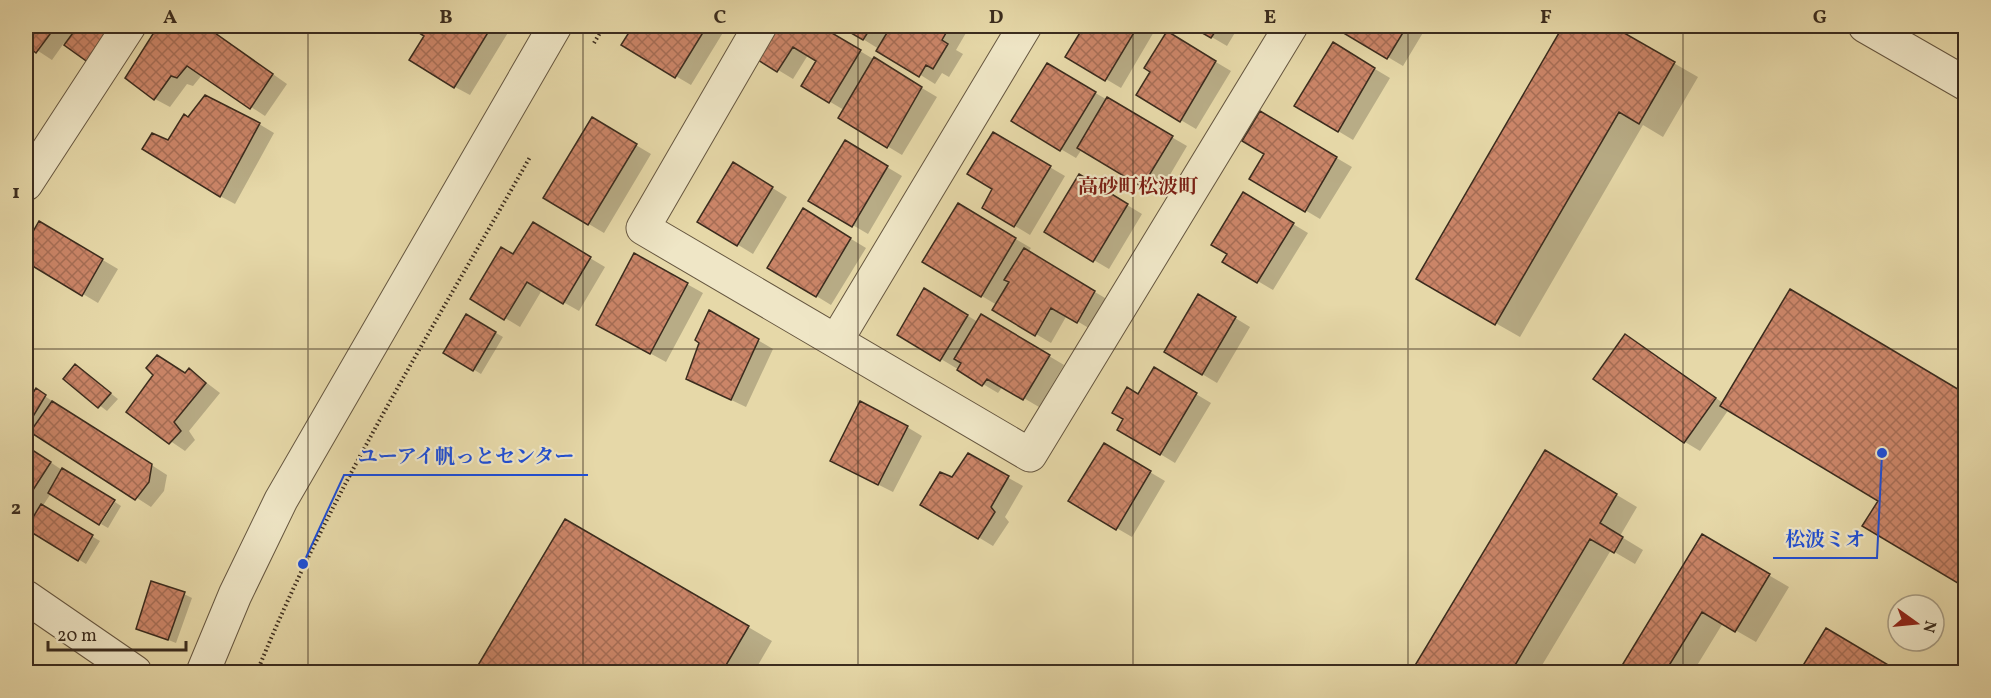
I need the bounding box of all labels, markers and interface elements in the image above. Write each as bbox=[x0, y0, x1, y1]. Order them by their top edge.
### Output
text: A bbox=[163, 4, 177, 32]
text: B bbox=[439, 4, 453, 32]
text: C bbox=[714, 4, 727, 32]
text: D bbox=[989, 4, 1003, 32]
text: E bbox=[1264, 4, 1276, 32]
text: F bbox=[1540, 4, 1552, 32]
text: G bbox=[1813, 4, 1827, 32]
district label: 高砂町松波町 bbox=[1078, 174, 1199, 202]
text: 1 bbox=[12, 179, 20, 207]
callout: ユーアイ帆っとセンター bbox=[344, 437, 588, 475]
text: ユーアイ帆っとセンター bbox=[358, 444, 574, 472]
text: 2 bbox=[11, 495, 21, 523]
callout: 松波ミオ bbox=[1773, 520, 1877, 558]
text: 松波ミオ bbox=[1785, 527, 1865, 555]
north arrow bbox=[1886, 593, 1946, 653]
scale bar bbox=[48, 614, 186, 652]
text: N bbox=[1916, 618, 1941, 635]
text: 20 m bbox=[57, 624, 97, 649]

